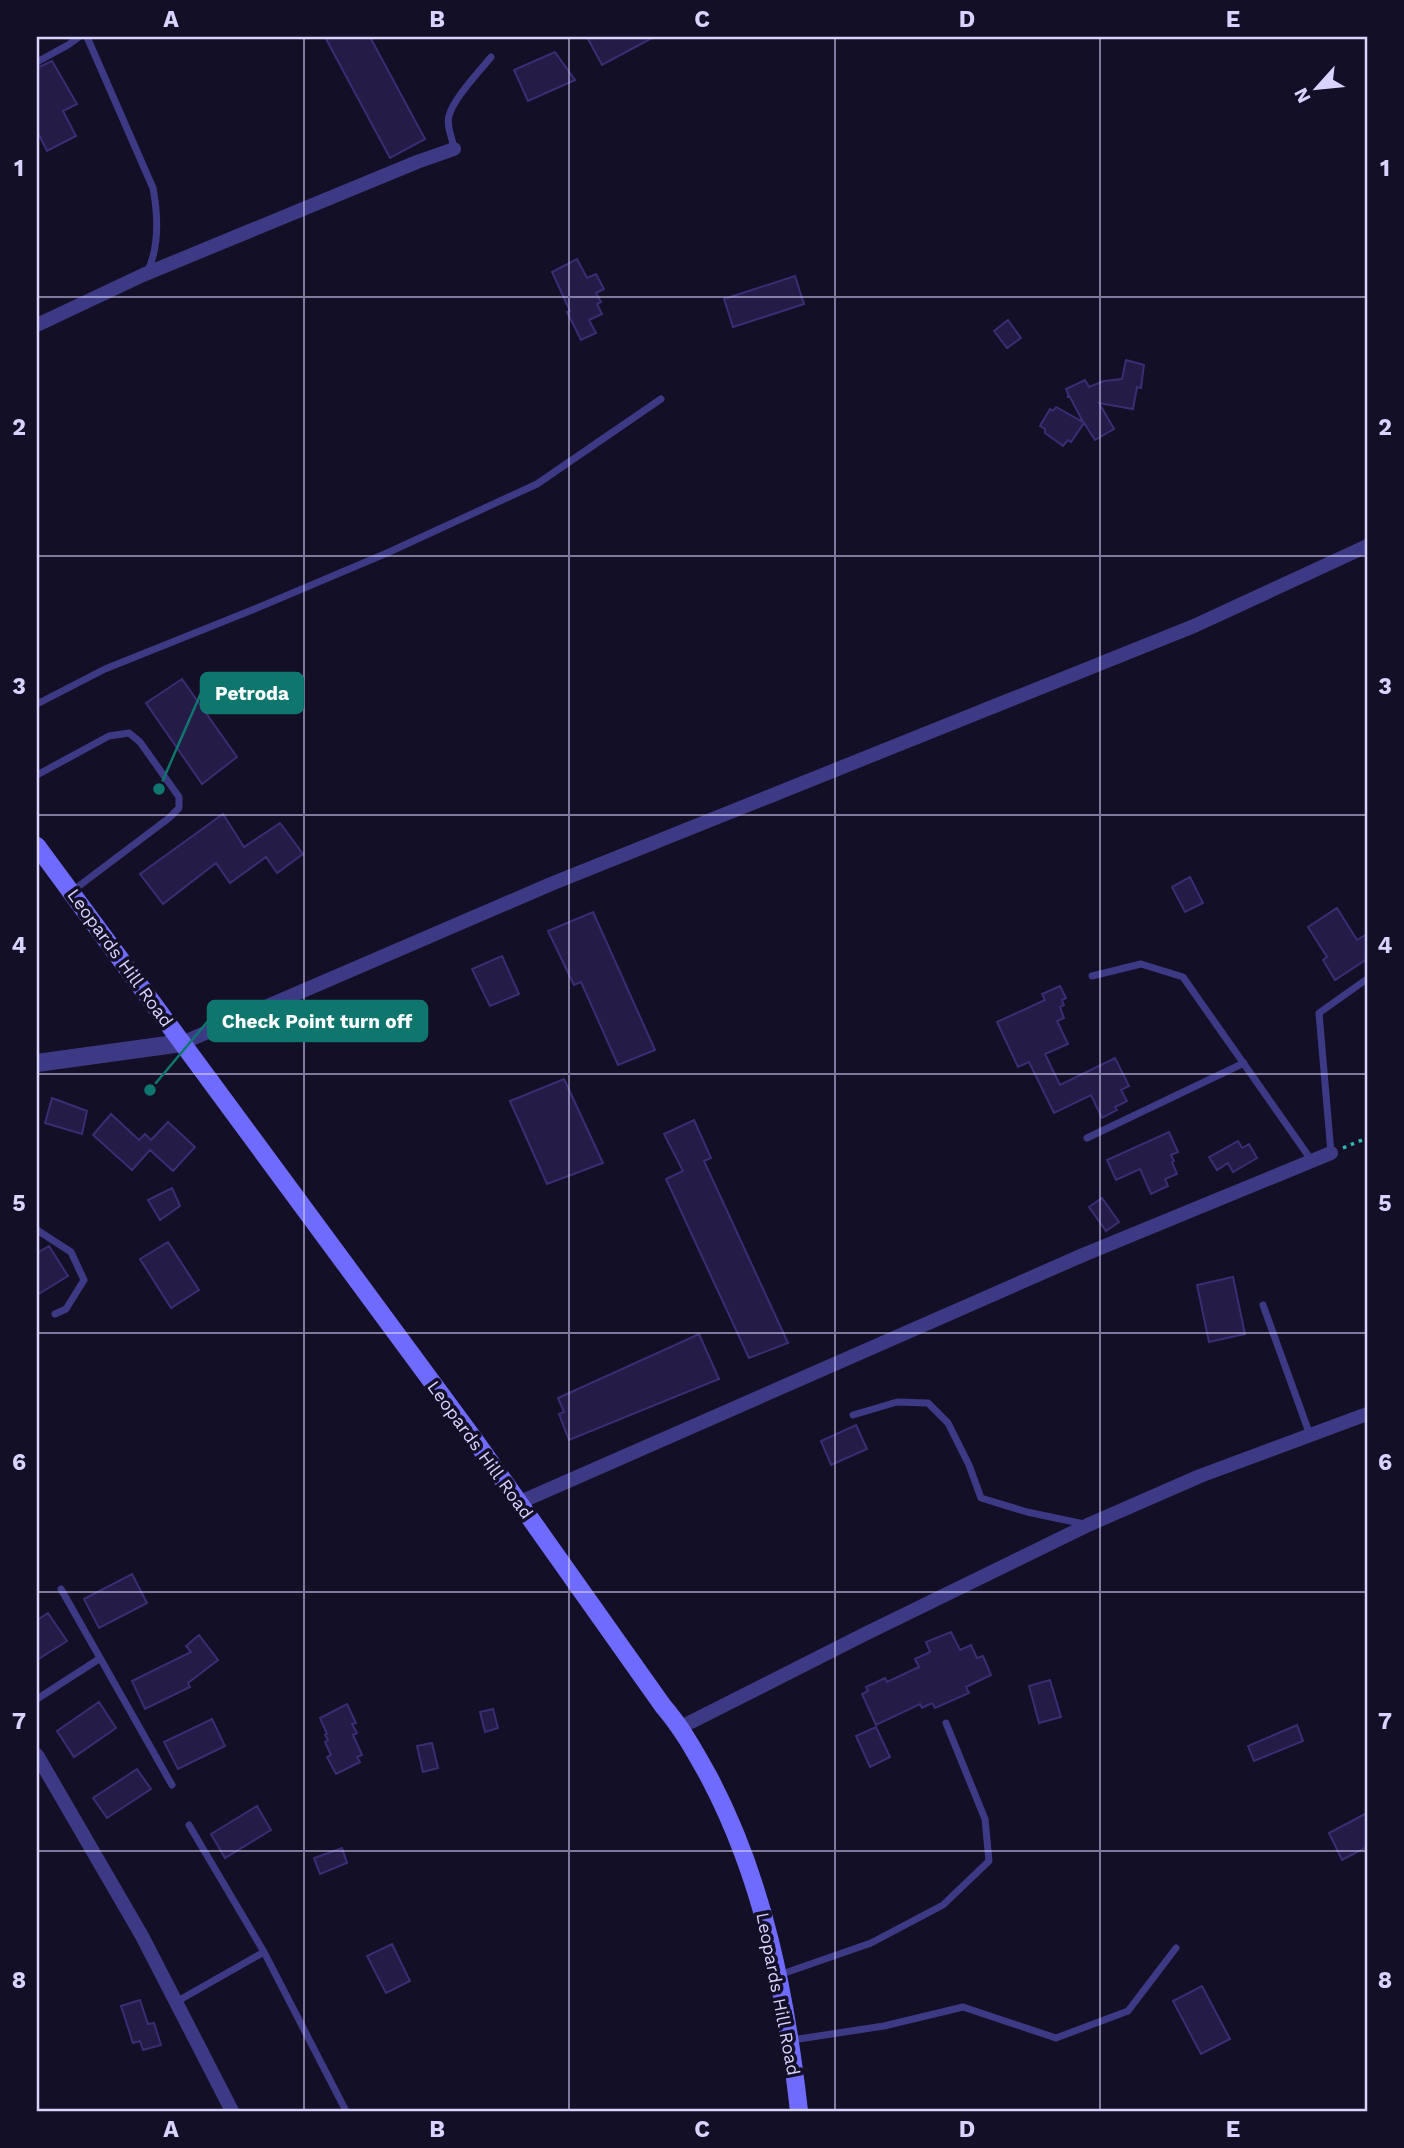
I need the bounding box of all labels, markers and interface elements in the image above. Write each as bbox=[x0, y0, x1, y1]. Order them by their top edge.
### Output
text: A bbox=[163, 6, 179, 33]
text: B bbox=[429, 6, 445, 33]
text: C bbox=[694, 6, 710, 33]
text: D bbox=[959, 6, 975, 33]
text: E bbox=[1226, 6, 1240, 33]
north arrow bbox=[1282, 52, 1352, 122]
text: N bbox=[1289, 84, 1316, 107]
text: 1 bbox=[14, 155, 24, 182]
text: 1 bbox=[1380, 155, 1390, 182]
text: 2 bbox=[12, 414, 26, 441]
text: 2 bbox=[1378, 414, 1392, 441]
text: 3 bbox=[12, 673, 26, 700]
callout: Petroda bbox=[201, 673, 303, 713]
text: 3 bbox=[1378, 673, 1392, 700]
text: Petroda bbox=[215, 682, 289, 705]
street label: Leopards Hill Road bbox=[63, 885, 178, 1031]
text: 4 bbox=[12, 932, 27, 959]
text: 4 bbox=[1378, 932, 1393, 959]
callout: Check Point turn off bbox=[208, 1001, 427, 1041]
text: Check Point turn off bbox=[222, 1010, 413, 1033]
text: 5 bbox=[12, 1190, 26, 1217]
text: 5 bbox=[1378, 1190, 1392, 1217]
street label: Leopards Hill Road bbox=[423, 1377, 538, 1523]
text: 6 bbox=[12, 1449, 26, 1476]
text: 6 bbox=[1378, 1449, 1392, 1476]
text: 7 bbox=[12, 1708, 26, 1735]
text: 7 bbox=[1378, 1708, 1392, 1735]
street label: Leopards Hill Road bbox=[752, 1911, 805, 2077]
text: 8 bbox=[12, 1967, 26, 1994]
text: 8 bbox=[1378, 1967, 1392, 1994]
text: A bbox=[163, 2116, 179, 2143]
text: B bbox=[429, 2116, 445, 2143]
text: C bbox=[694, 2116, 710, 2143]
text: D bbox=[959, 2116, 975, 2143]
text: E bbox=[1226, 2116, 1240, 2143]

